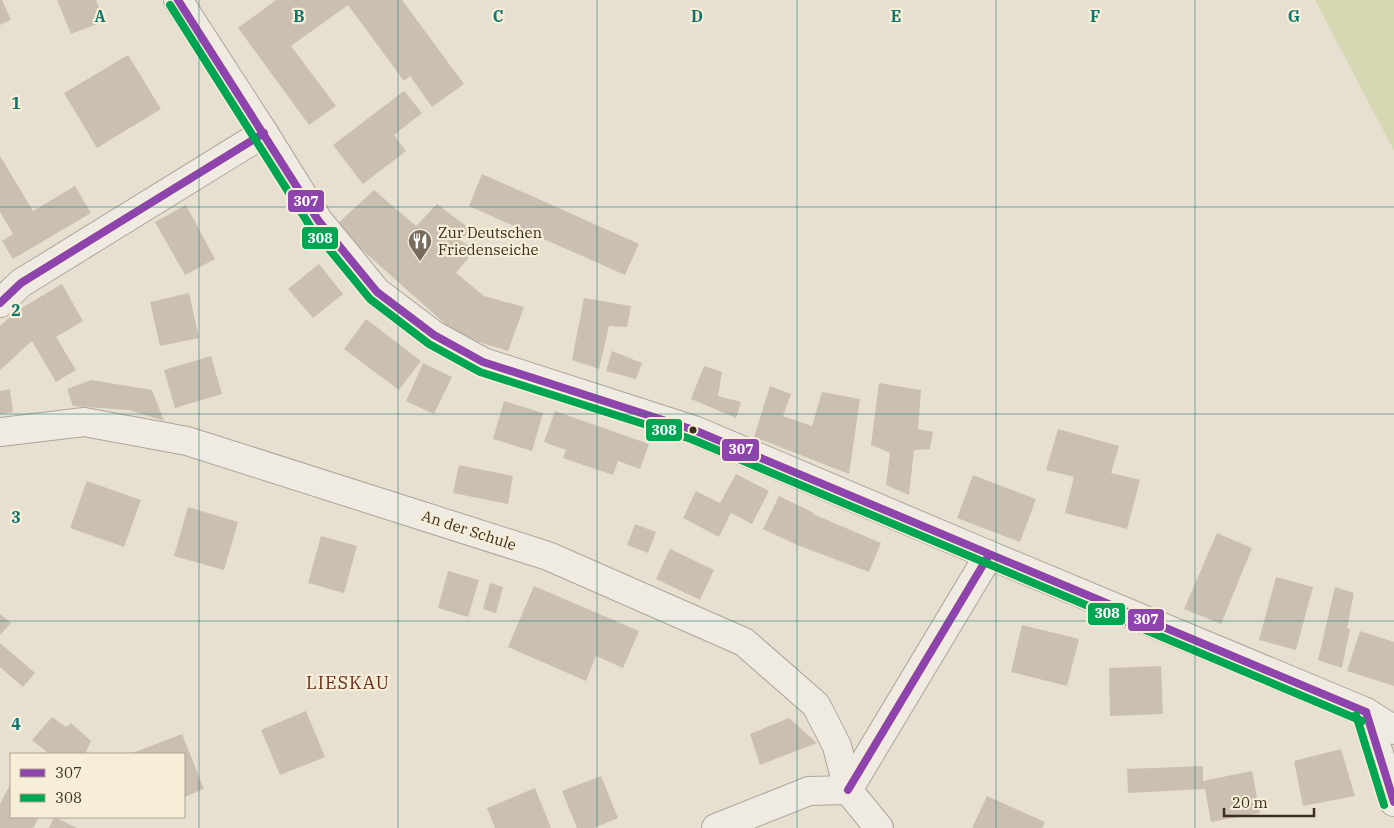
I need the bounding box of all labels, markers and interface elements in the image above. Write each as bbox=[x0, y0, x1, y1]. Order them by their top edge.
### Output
text: A bbox=[94, 6, 106, 26]
text: B bbox=[293, 6, 305, 26]
text: C bbox=[493, 6, 503, 26]
text: D bbox=[691, 6, 703, 26]
text: E bbox=[891, 6, 901, 26]
text: F bbox=[1090, 6, 1100, 26]
text: G bbox=[1288, 6, 1300, 26]
text: 1 bbox=[11, 93, 21, 113]
line badge: 307 bbox=[287, 189, 325, 213]
text: 307 bbox=[293, 192, 319, 210]
place label: Zur Deutschen Friedenseiche bbox=[438, 223, 543, 259]
line badge: 308 bbox=[301, 226, 339, 250]
restaurant icon: Zur Deutschen Friedenseiche bbox=[407, 228, 433, 262]
text: 308 bbox=[307, 229, 333, 247]
text: 2 bbox=[11, 300, 21, 320]
line badge: 308 bbox=[645, 418, 683, 442]
text: 308 bbox=[651, 421, 677, 439]
unlabelled marker bbox=[688, 425, 698, 435]
line badge: 307 bbox=[721, 438, 760, 462]
text: 307 bbox=[728, 440, 754, 458]
street label: An der Schule bbox=[419, 506, 519, 554]
text: 3 bbox=[11, 507, 21, 527]
line badge: 308 bbox=[1087, 602, 1126, 626]
text: 308 bbox=[1094, 604, 1120, 622]
line badge: 307 bbox=[1127, 608, 1165, 632]
text: 307 bbox=[1133, 610, 1159, 628]
district label: LIESKAU bbox=[306, 671, 390, 694]
text: 4 bbox=[11, 714, 21, 734]
legend bbox=[10, 753, 185, 818]
text: 307 bbox=[55, 763, 82, 782]
scale bar bbox=[1224, 786, 1314, 818]
text: 308 bbox=[55, 788, 82, 807]
text: 20 m bbox=[1232, 793, 1268, 812]

